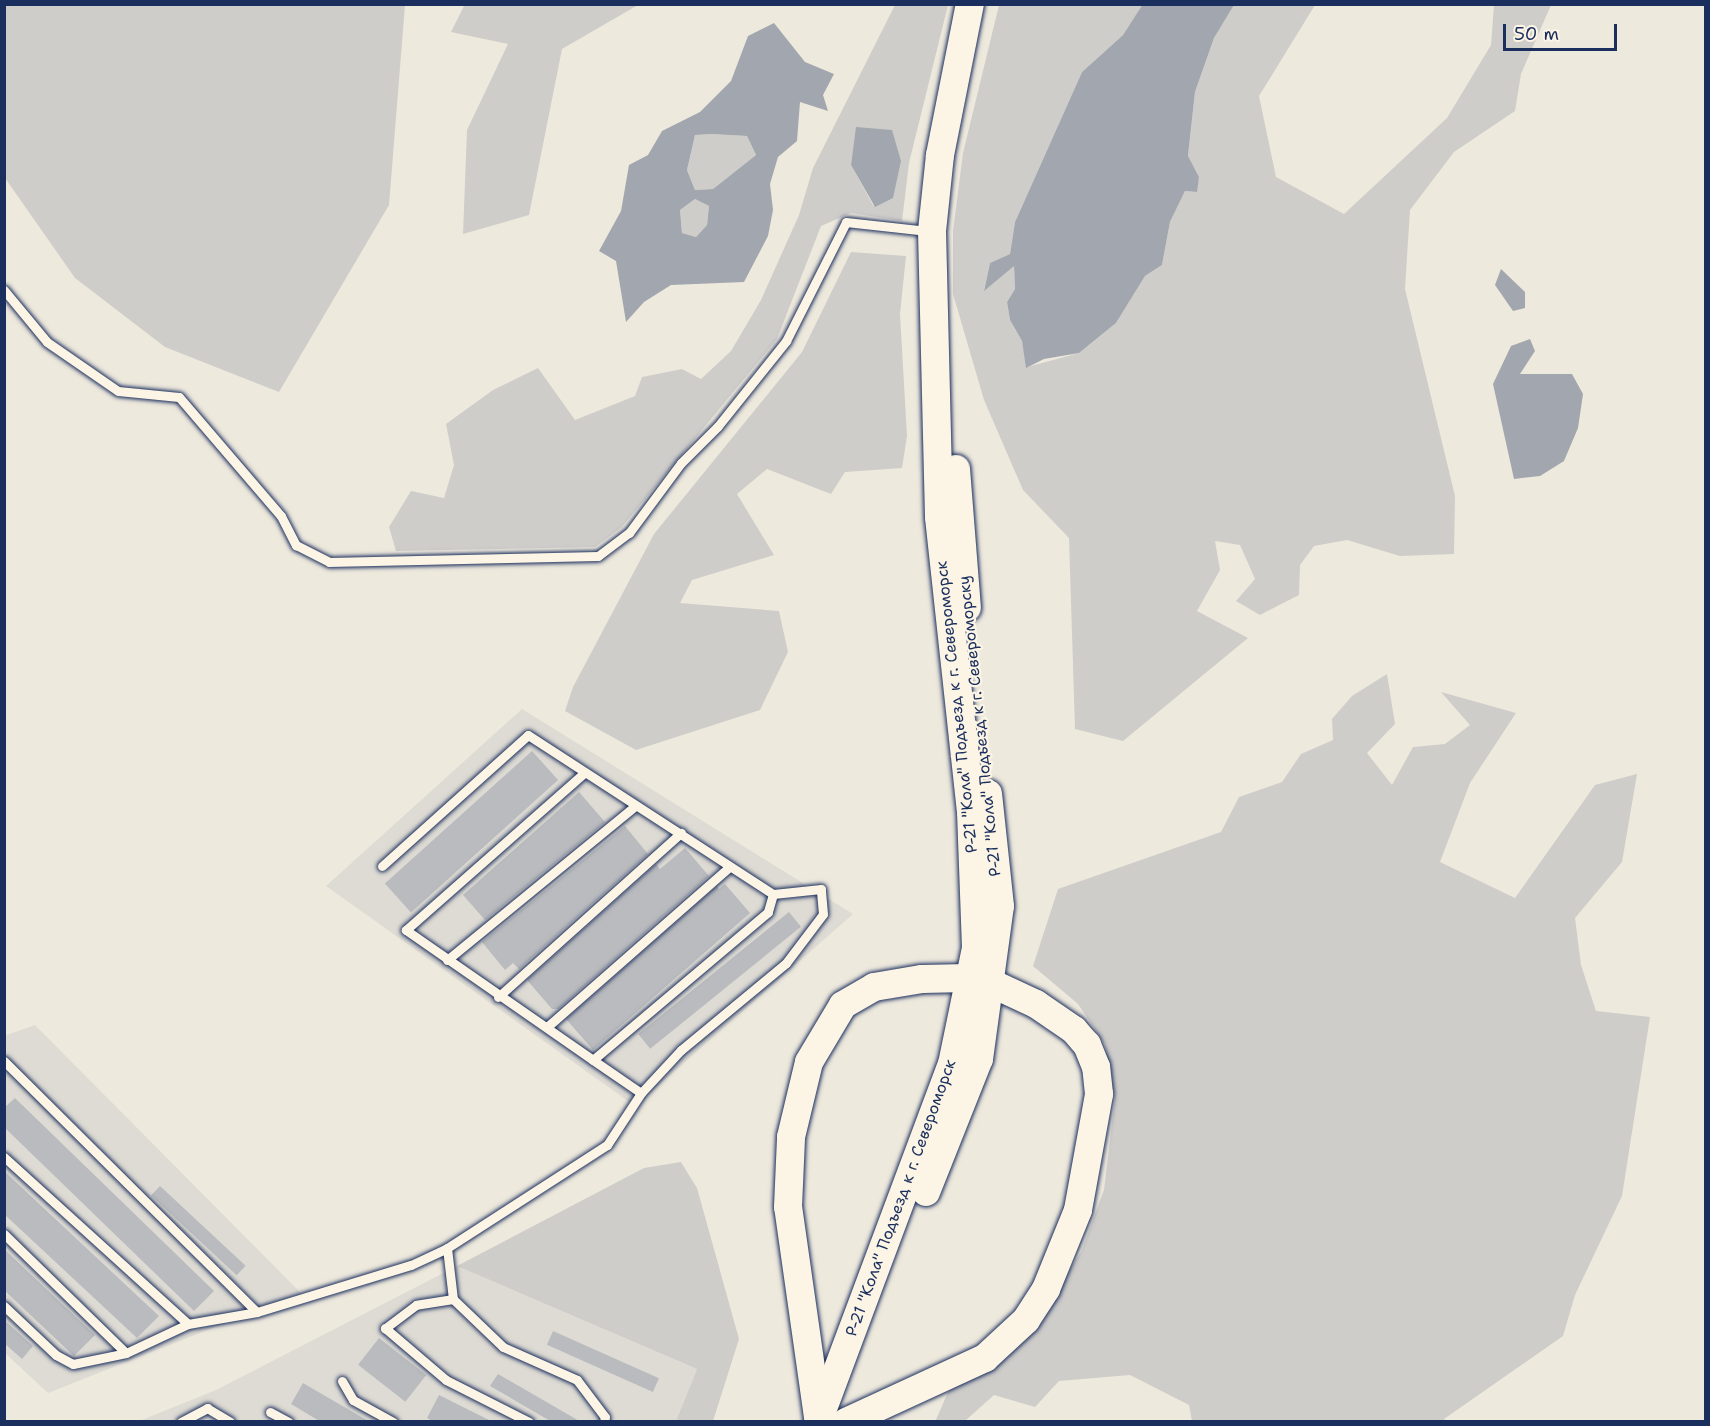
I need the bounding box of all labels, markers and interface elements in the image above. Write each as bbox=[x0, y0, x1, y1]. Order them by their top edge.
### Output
scale bar bbox=[1506, 12, 1620, 50]
text: 50 m bbox=[1514, 22, 1559, 46]
street label: Р-21 "Кола" Подъезд к г. Североморск bbox=[932, 560, 982, 854]
street label: Р-21 "Кола" Подъезд к г. Североморску bbox=[955, 575, 1005, 877]
street label: Р-21 "Кола" Подъезд к г. Североморск bbox=[842, 1057, 960, 1339]

